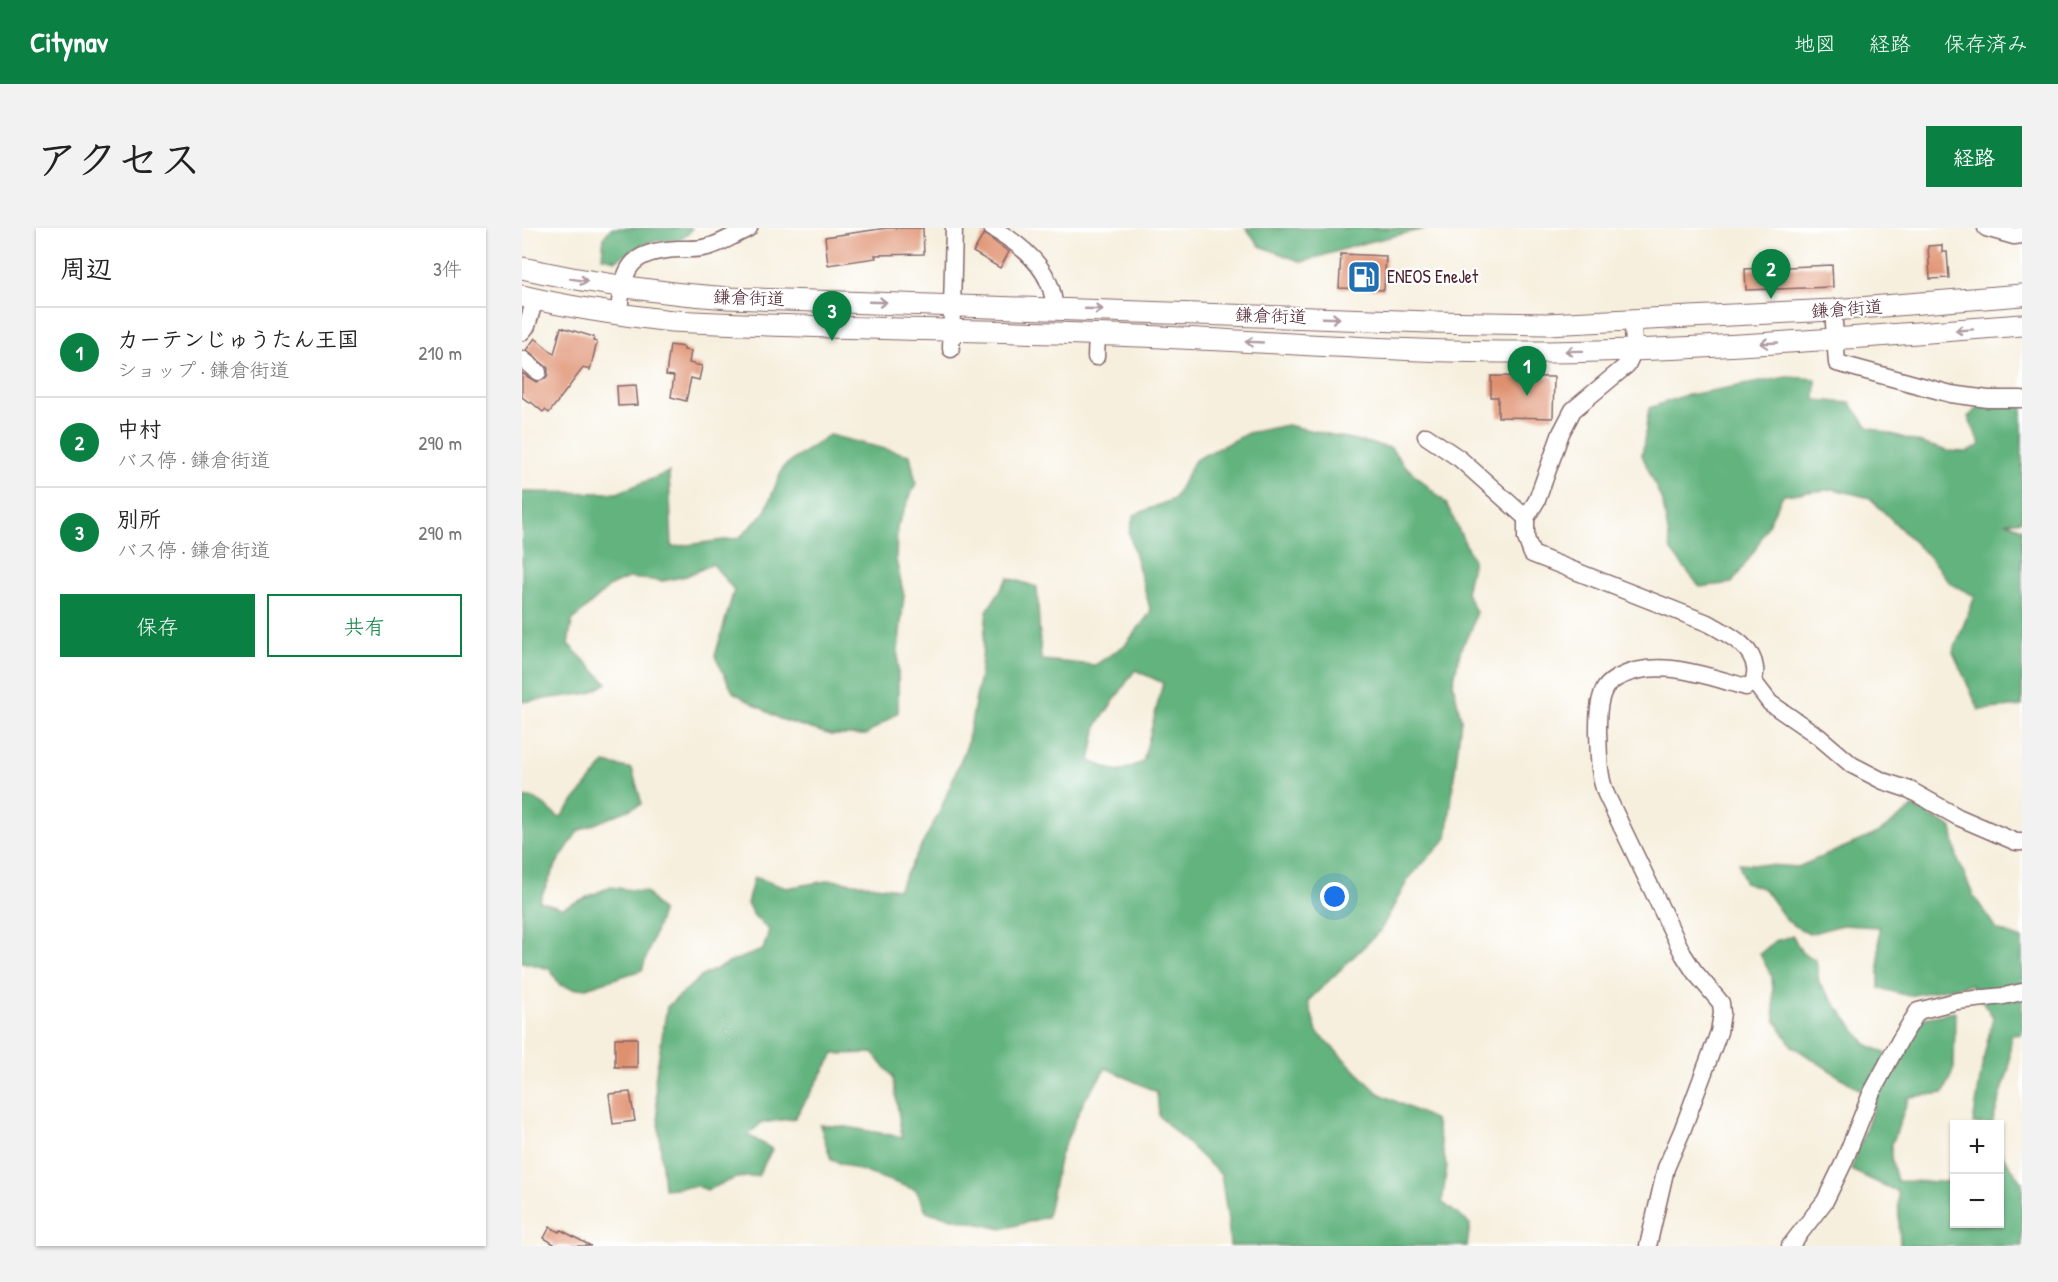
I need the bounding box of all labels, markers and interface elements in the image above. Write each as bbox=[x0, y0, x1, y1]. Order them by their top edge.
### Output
text: Citynav bbox=[30, 23, 108, 61]
text: 地図 bbox=[1794, 29, 1836, 58]
text: 経路 bbox=[1869, 29, 1911, 58]
text: 保存済み bbox=[1944, 29, 2028, 58]
button: 経路 bbox=[1926, 126, 2022, 187]
text: アクセス bbox=[36, 130, 201, 187]
pin: 2 bbox=[1752, 250, 1790, 299]
text: 周辺 bbox=[60, 251, 112, 286]
text: 3件 bbox=[433, 255, 462, 282]
fuel station icon: ENEOS EneJet bbox=[1346, 259, 1382, 295]
place label: ENEOS EneJet bbox=[1387, 264, 1479, 289]
one-way arrow bbox=[569, 275, 589, 286]
street label: 鎌倉街道 bbox=[713, 284, 785, 311]
pin: 3 bbox=[812, 291, 852, 341]
street label: 鎌倉街道 bbox=[1810, 294, 1884, 323]
one-way arrow bbox=[867, 296, 887, 308]
street label: 鎌倉街道 bbox=[1235, 302, 1307, 329]
one-way arrow bbox=[1083, 304, 1103, 315]
one-way arrow bbox=[1320, 313, 1340, 324]
text: カーテンじゅうたん王国 bbox=[117, 324, 359, 354]
one-way arrow bbox=[1954, 324, 1974, 335]
one-way arrow bbox=[1244, 336, 1264, 347]
one-way arrow bbox=[1760, 338, 1780, 349]
text: 1 bbox=[76, 339, 83, 366]
text: 210 m bbox=[418, 339, 462, 366]
one-way arrow bbox=[1565, 345, 1585, 357]
pin: 1 bbox=[1508, 346, 1546, 396]
text: ショップ · 鎌倉街道 bbox=[117, 356, 289, 383]
text: 中村 bbox=[117, 414, 161, 444]
text: 2 bbox=[75, 429, 84, 456]
text: 290 m bbox=[418, 429, 462, 456]
text: バス停 · 鎌倉街道 bbox=[117, 446, 270, 473]
text: 別所 bbox=[117, 504, 161, 534]
text: 3 bbox=[75, 519, 84, 546]
text: 290 m bbox=[418, 519, 462, 546]
text: バス停 · 鎌倉街道 bbox=[117, 536, 270, 563]
button: 保存 bbox=[60, 594, 255, 657]
button: 共有 bbox=[267, 594, 462, 657]
your location bbox=[1320, 882, 1349, 911]
map controls bbox=[1950, 1120, 2004, 1228]
button: + bbox=[1950, 1120, 2004, 1174]
button: − bbox=[1950, 1174, 2004, 1228]

